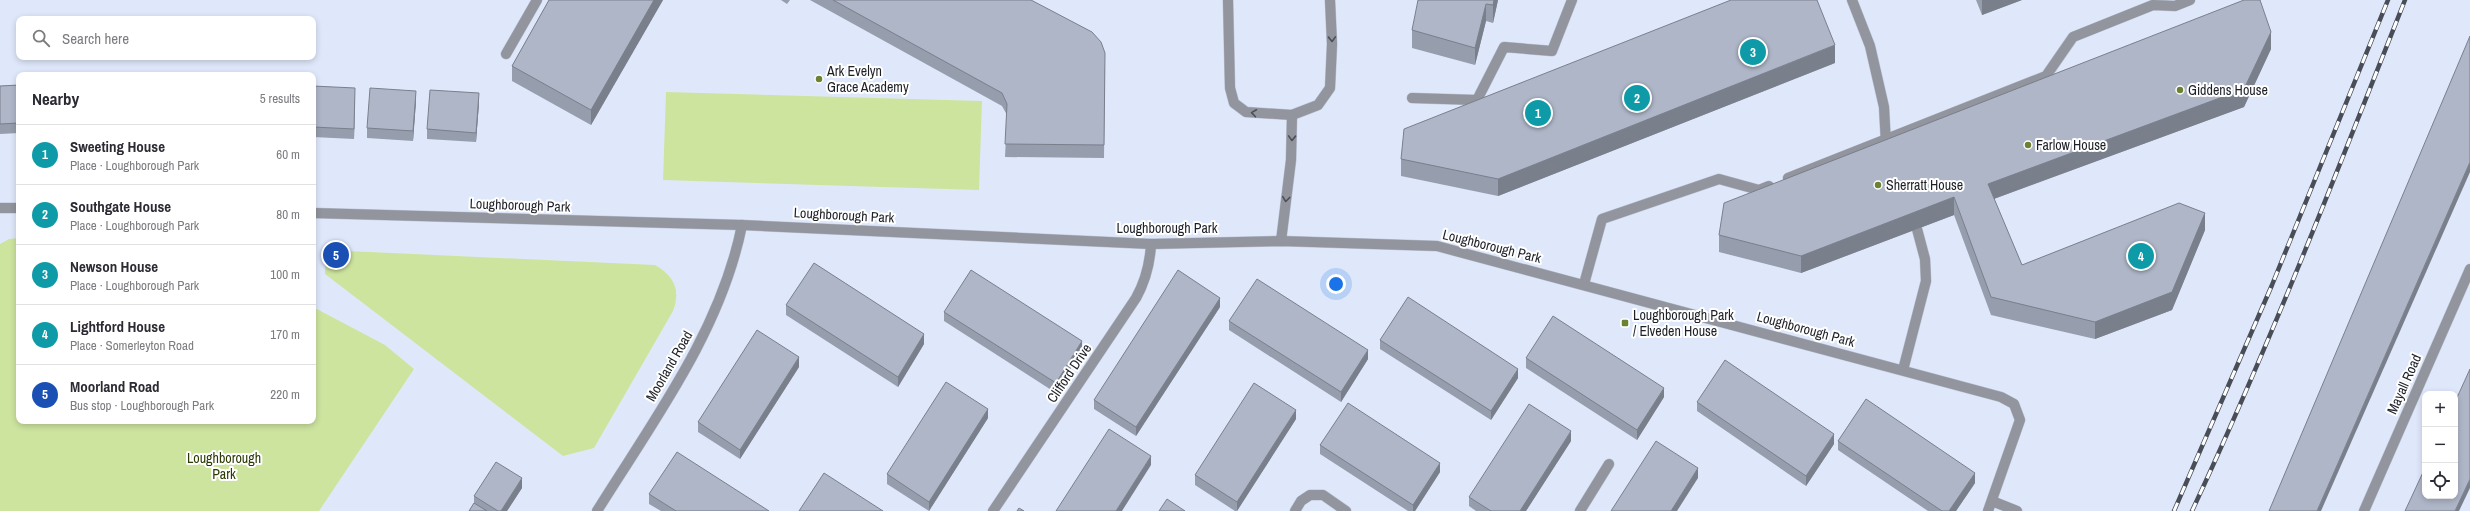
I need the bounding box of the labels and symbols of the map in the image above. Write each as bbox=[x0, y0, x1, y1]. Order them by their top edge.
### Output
one-way arrow bbox=[1327, 36, 1336, 42]
pin: 3 bbox=[1740, 37, 1766, 67]
place label: Ark Evelyn Grace Academy bbox=[826, 62, 909, 96]
marker: Ark Evelyn Grace Academy bbox=[814, 74, 824, 84]
place label: Giddens House bbox=[2188, 81, 2268, 99]
pin: 2 bbox=[1624, 83, 1650, 113]
marker: Giddens House bbox=[2175, 85, 2185, 95]
pin: 1 bbox=[1525, 98, 1551, 128]
one-way arrow bbox=[1251, 109, 1257, 118]
one-way arrow bbox=[1288, 135, 1296, 141]
place label: Farlow House bbox=[2036, 136, 2106, 154]
marker: Farlow House bbox=[2023, 140, 2033, 150]
place label: Sherratt House bbox=[1886, 176, 1963, 194]
marker: Sherratt House bbox=[1873, 180, 1883, 190]
street label: Loughborough Park bbox=[469, 194, 571, 216]
one-way arrow bbox=[1282, 196, 1291, 202]
street label: Loughborough Park bbox=[793, 203, 895, 227]
street label: Loughborough Park bbox=[1117, 219, 1218, 237]
street label: Loughborough Park bbox=[1441, 225, 1543, 267]
pin: 5 bbox=[323, 240, 349, 270]
pin: 4 bbox=[2128, 241, 2154, 271]
your location bbox=[1326, 274, 1346, 294]
place label: Loughborough Park / Elveden House bbox=[1633, 306, 1734, 340]
street label: Loughborough Park bbox=[1755, 307, 1857, 351]
marker: Loughborough Park / Elveden House bbox=[1620, 318, 1630, 328]
street label: Moorland Road bbox=[642, 328, 696, 404]
street label: Clifford Drive bbox=[1043, 340, 1095, 406]
street label: Mayall Road bbox=[2383, 351, 2425, 417]
park label: Loughborough Park bbox=[187, 449, 261, 483]

